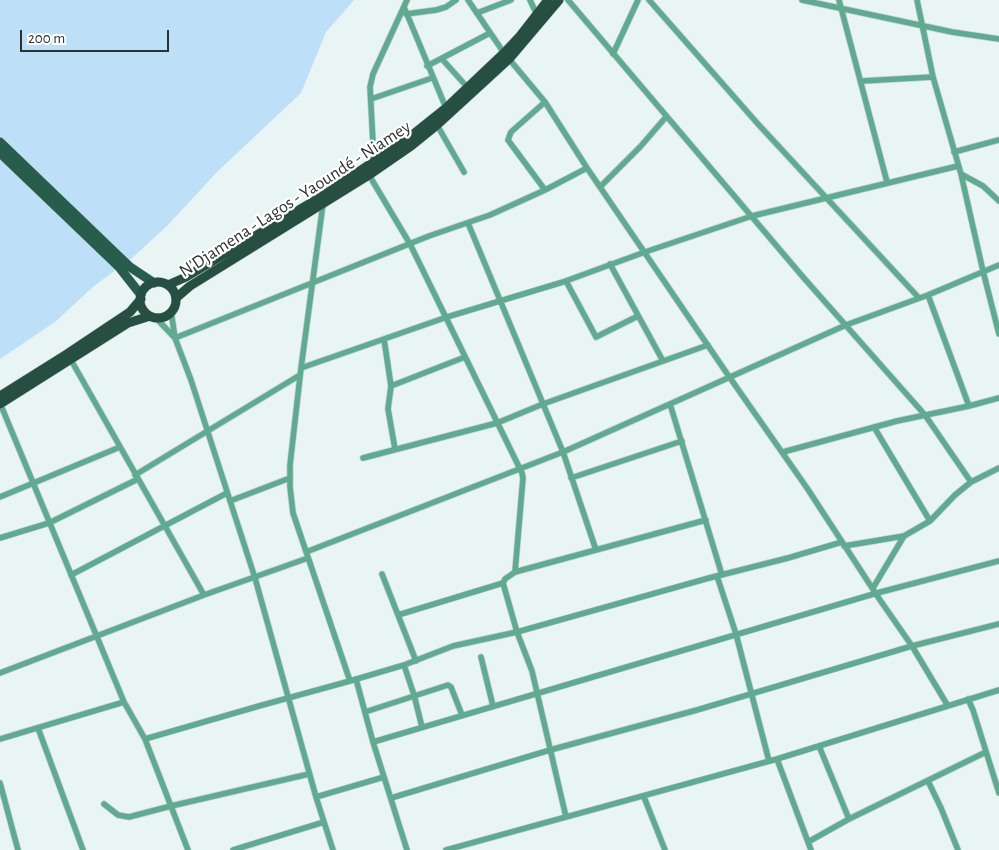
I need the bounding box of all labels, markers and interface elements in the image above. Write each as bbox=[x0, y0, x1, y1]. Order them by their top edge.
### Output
scale bar bbox=[22, 20, 171, 52]
text: 200 m bbox=[28, 31, 65, 46]
street label: N'Djamena - Lagos - Yaoundé - Niamey bbox=[175, 116, 415, 282]

